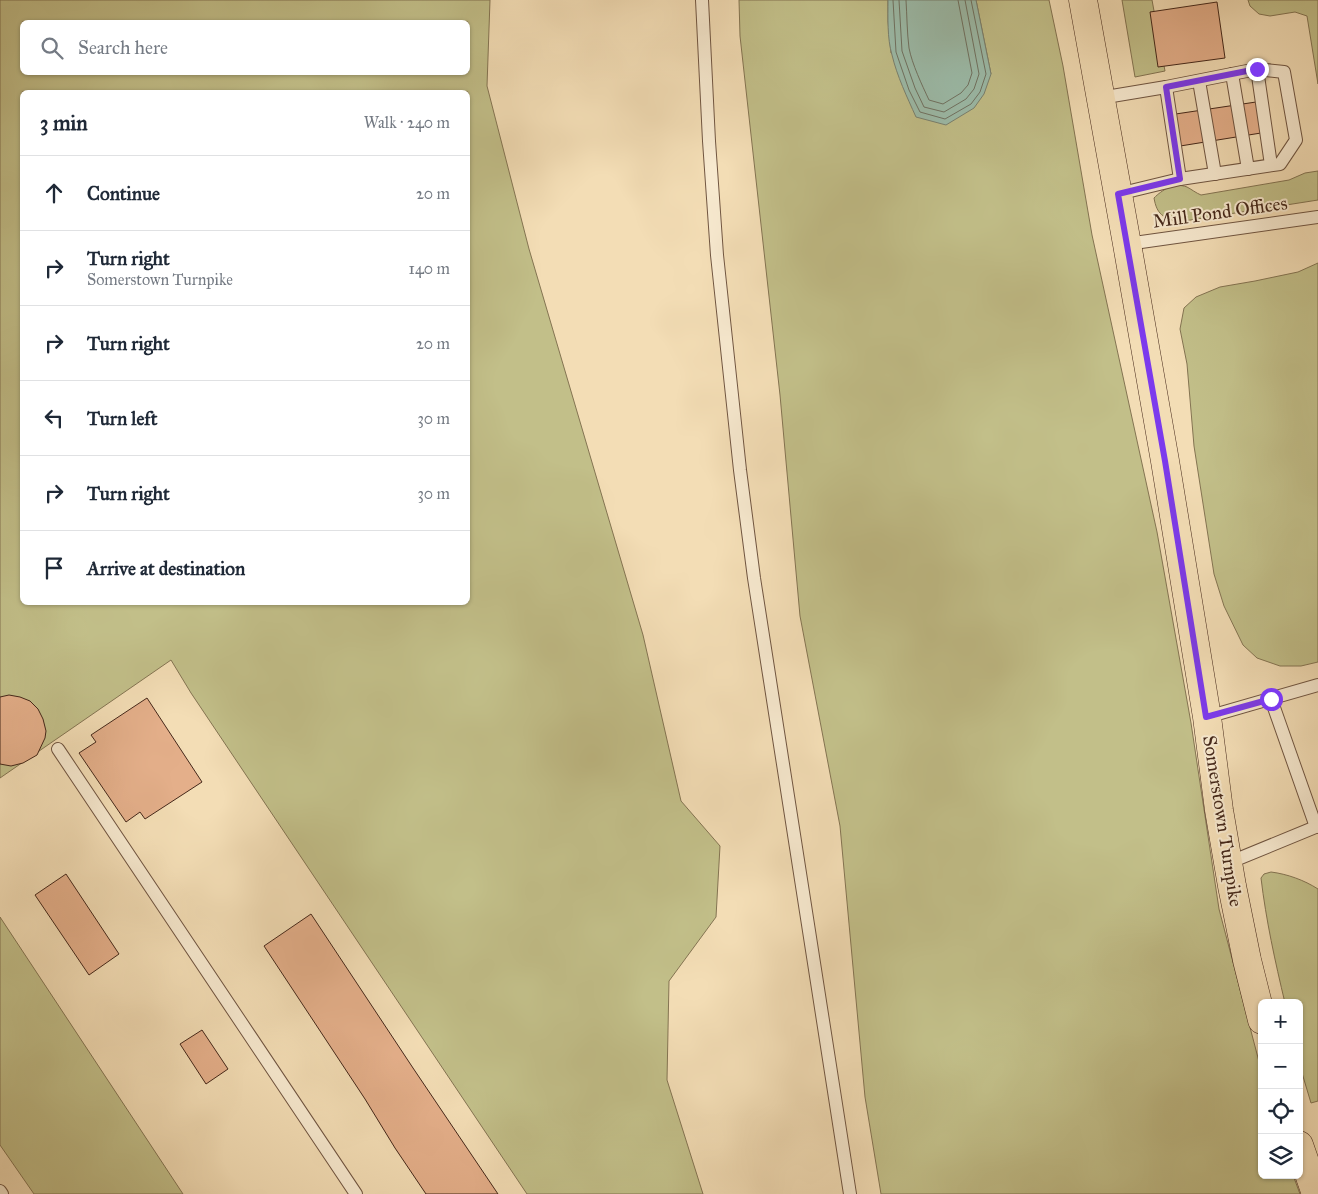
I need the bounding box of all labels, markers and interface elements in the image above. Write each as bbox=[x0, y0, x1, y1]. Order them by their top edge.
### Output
search box bbox=[20, 20, 470, 75]
icon: search bbox=[38, 34, 66, 62]
text: Search here bbox=[78, 36, 168, 59]
route end bbox=[1246, 58, 1269, 81]
text: 3 min bbox=[40, 110, 88, 136]
text: Walk · 240 m bbox=[364, 113, 450, 132]
icon: ahead bbox=[40, 179, 68, 207]
text: Continue bbox=[87, 182, 160, 205]
text: 20 m bbox=[416, 184, 450, 203]
street label: Mill Pond Offices bbox=[1151, 191, 1289, 233]
text: Turn right bbox=[87, 247, 170, 270]
icon: right bbox=[40, 254, 68, 282]
text: 140 m bbox=[409, 259, 450, 278]
text: Somerstown Turnpike bbox=[87, 270, 233, 289]
icon: right bbox=[40, 329, 68, 357]
text: Turn right bbox=[87, 332, 170, 355]
text: 20 m bbox=[416, 334, 450, 353]
icon: left bbox=[40, 404, 68, 432]
text: Turn left bbox=[87, 407, 157, 430]
text: 30 m bbox=[417, 409, 450, 428]
icon: right bbox=[40, 479, 68, 507]
text: Turn right bbox=[87, 482, 170, 505]
text: 30 m bbox=[417, 484, 450, 503]
icon: arrive bbox=[40, 554, 68, 582]
text: Arrive at destination bbox=[87, 557, 245, 580]
route start bbox=[1260, 688, 1283, 711]
street label: Somerstown Turnpike bbox=[1198, 734, 1248, 908]
map controls bbox=[1258, 999, 1303, 1179]
button: + bbox=[1258, 999, 1303, 1044]
button: − bbox=[1258, 1044, 1303, 1089]
button: locate bbox=[1258, 1089, 1303, 1134]
button: layers bbox=[1258, 1134, 1303, 1179]

